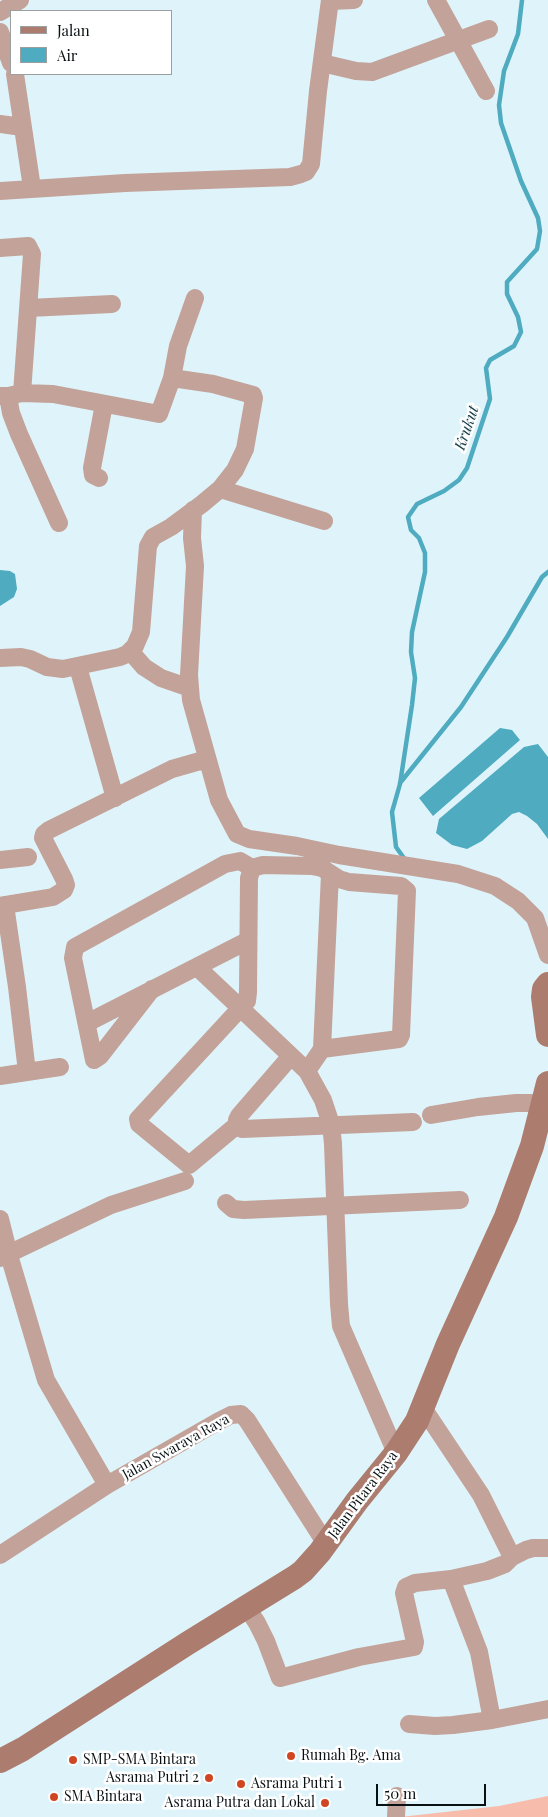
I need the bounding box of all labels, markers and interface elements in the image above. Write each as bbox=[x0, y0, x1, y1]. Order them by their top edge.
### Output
legend bbox=[10, 10, 172, 75]
text: Jalan bbox=[57, 20, 90, 40]
text: Air bbox=[57, 45, 78, 65]
water label: Krukut bbox=[451, 403, 483, 453]
street label: Jalan Swaraya Raya bbox=[120, 1411, 232, 1483]
street label: Jalan Pitara Raya bbox=[325, 1448, 401, 1542]
place label: Rumah Bg. Ama bbox=[301, 1748, 401, 1764]
marker: Rumah Bg. Ama bbox=[285, 1750, 297, 1762]
place label: SMP-SMA Bintara bbox=[83, 1752, 196, 1768]
marker: SMP-SMA Bintara bbox=[67, 1754, 79, 1766]
place label: Asrama Putri 2 bbox=[106, 1770, 199, 1786]
marker: Asrama Putri 2 bbox=[203, 1772, 215, 1784]
scale bar bbox=[378, 1774, 488, 1806]
place label: Asrama Putri 1 bbox=[251, 1776, 342, 1792]
marker: Asrama Putri 1 bbox=[235, 1778, 247, 1790]
text: 50 m bbox=[384, 1783, 416, 1803]
place label: SMA Bintara bbox=[64, 1789, 142, 1805]
marker: SMA Bintara bbox=[48, 1791, 60, 1803]
place label: Asrama Putra dan Lokal bbox=[165, 1795, 315, 1811]
marker: Asrama Putra dan Lokal bbox=[319, 1797, 331, 1809]

